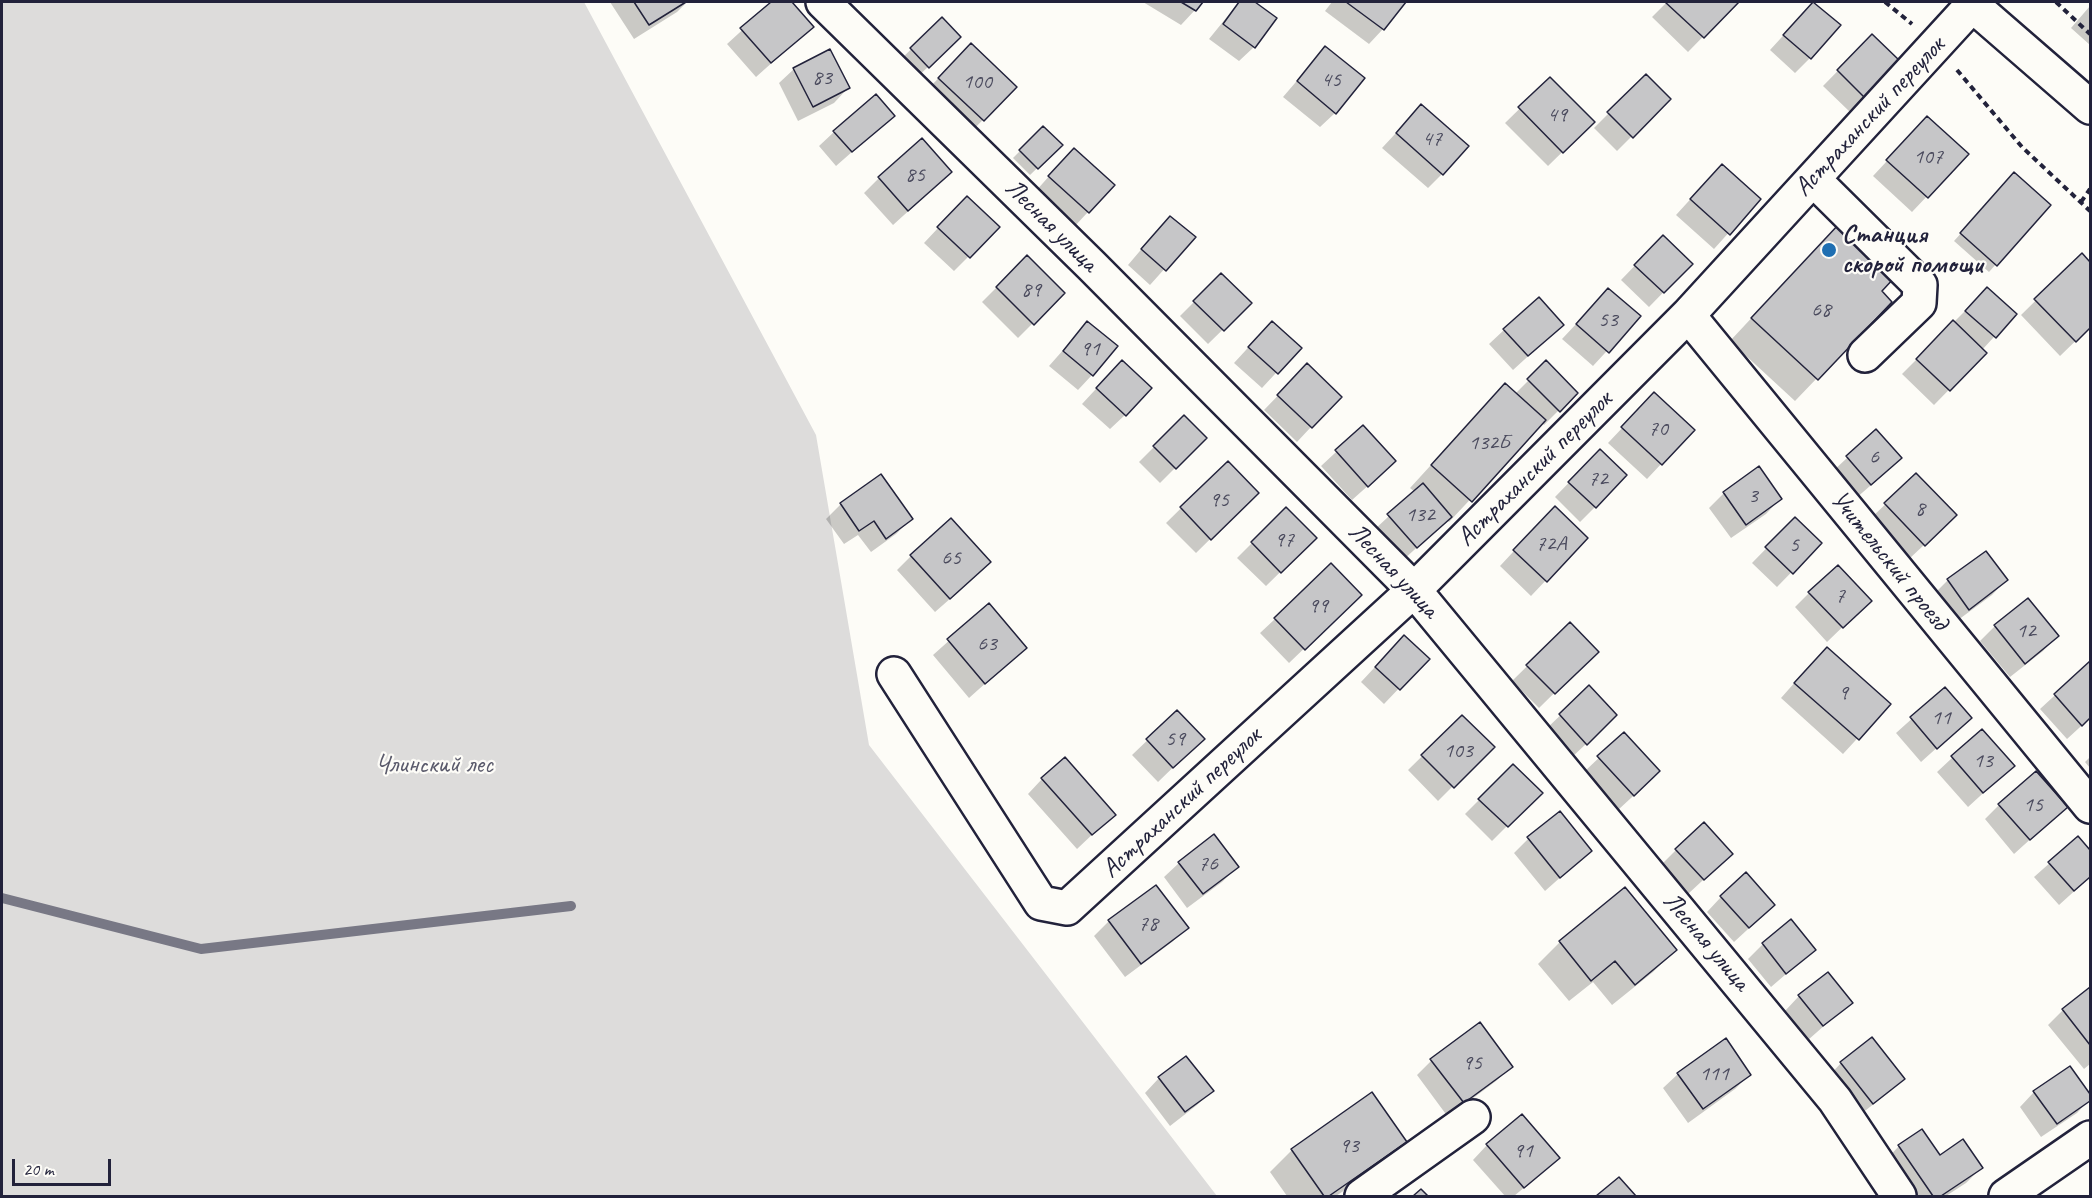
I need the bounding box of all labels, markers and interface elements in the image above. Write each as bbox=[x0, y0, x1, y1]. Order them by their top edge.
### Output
street label: Астраханский переулок bbox=[1788, 31, 1952, 203]
house number: 83 bbox=[812, 65, 832, 91]
house number: 45 bbox=[1321, 67, 1341, 93]
house number: 100 bbox=[962, 69, 992, 95]
house number: 49 bbox=[1547, 102, 1567, 128]
house number: 47 bbox=[1422, 126, 1442, 152]
house number: 107 bbox=[1913, 144, 1943, 170]
house number: 85 bbox=[905, 162, 925, 188]
street label: Лесная улица bbox=[998, 173, 1104, 279]
place label: Станция скорой помощи bbox=[1842, 219, 1983, 280]
marker: Станция скорой помощи bbox=[1820, 241, 1838, 259]
house number: 89 bbox=[1021, 277, 1041, 303]
house number: 68 bbox=[1811, 297, 1831, 323]
house number: 53 bbox=[1598, 307, 1618, 333]
house number: 91 bbox=[1080, 336, 1100, 362]
street label: Астраханский переулок bbox=[1451, 385, 1619, 553]
house number: 70 bbox=[1648, 416, 1668, 442]
house number: 132Б bbox=[1469, 430, 1509, 456]
house number: 6 bbox=[1869, 444, 1879, 470]
house number: 72 bbox=[1588, 466, 1608, 492]
house number: 3 bbox=[1748, 483, 1758, 509]
street label: Учительский проезд bbox=[1823, 485, 1955, 637]
house number: 95 bbox=[1209, 487, 1229, 513]
house number: 8 bbox=[1915, 496, 1925, 522]
house number: 132 bbox=[1405, 502, 1435, 528]
street label: Лесная улица bbox=[1341, 517, 1445, 625]
house number: 97 bbox=[1274, 527, 1294, 553]
house number: 72А bbox=[1536, 531, 1566, 557]
house number: 5 bbox=[1789, 532, 1799, 558]
house number: 65 bbox=[941, 545, 961, 571]
house number: 7 bbox=[1835, 583, 1845, 609]
house number: 99 bbox=[1308, 593, 1328, 619]
house number: 12 bbox=[2016, 618, 2036, 644]
house number: 63 bbox=[977, 631, 997, 657]
house number: 9 bbox=[1838, 680, 1848, 706]
house number: 11 bbox=[1931, 705, 1951, 731]
street label: Астраханский переулок bbox=[1096, 721, 1268, 885]
house number: 59 bbox=[1165, 726, 1185, 752]
house number: 103 bbox=[1443, 738, 1473, 764]
house number: 13 bbox=[1973, 748, 1993, 774]
park label: Члинский лес bbox=[375, 749, 493, 781]
house number: 15 bbox=[2023, 792, 2043, 818]
house number: 76 bbox=[1198, 851, 1218, 877]
street label: Лесная улица bbox=[1656, 886, 1756, 998]
house number: 78 bbox=[1138, 911, 1158, 937]
house number: 95 bbox=[1462, 1050, 1482, 1076]
house number: 111 bbox=[1699, 1061, 1729, 1087]
house number: 93 bbox=[1339, 1133, 1359, 1159]
house number: 91 bbox=[1513, 1138, 1533, 1164]
scale bar bbox=[15, 1147, 114, 1185]
text: 20 m bbox=[23, 1158, 54, 1180]

